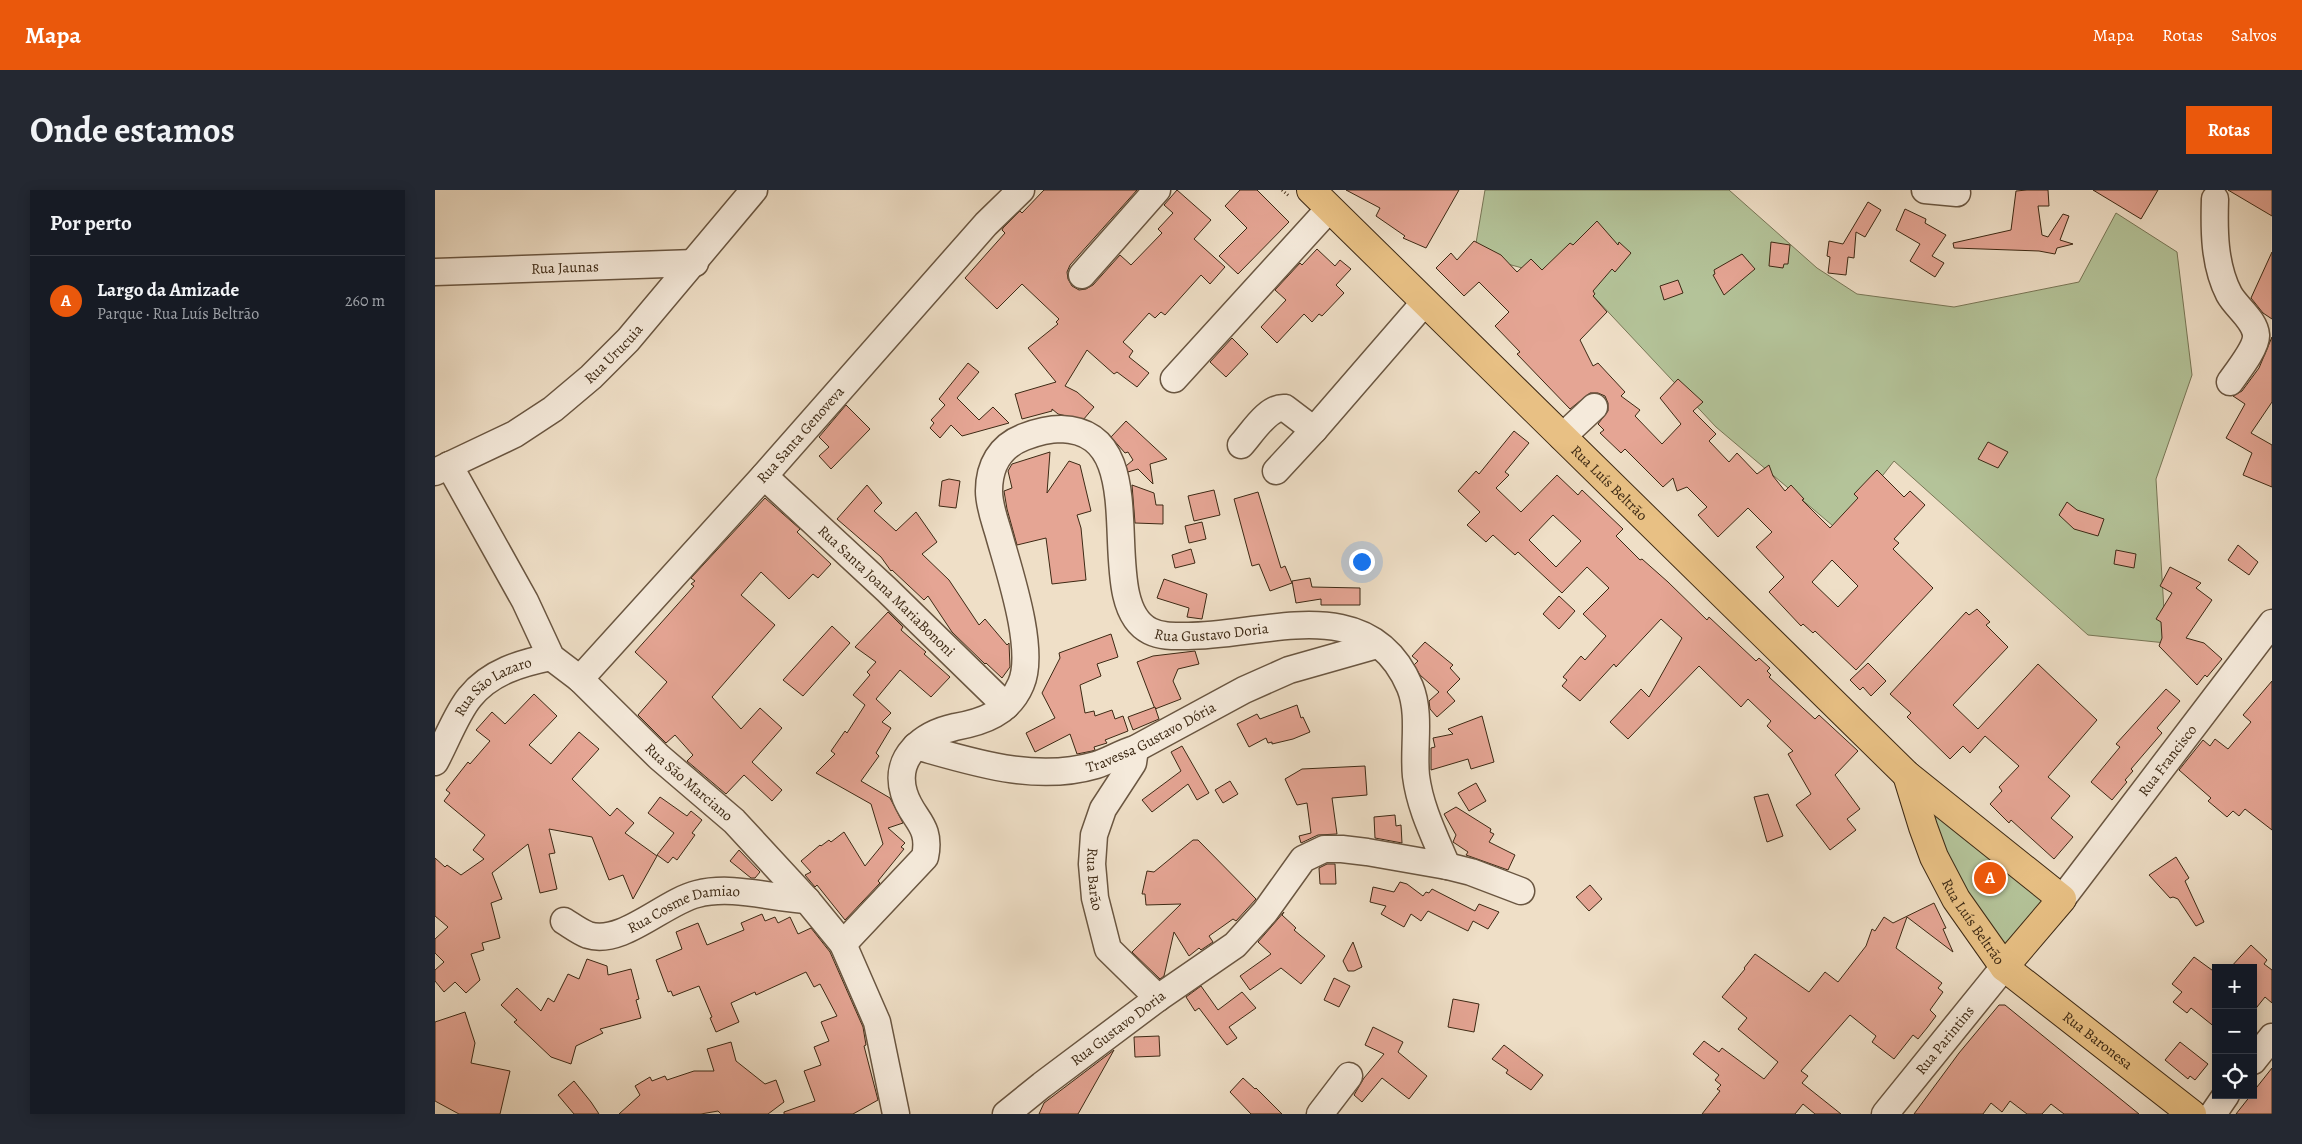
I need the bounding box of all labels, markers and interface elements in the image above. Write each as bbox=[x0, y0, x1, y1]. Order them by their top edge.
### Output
text: Mapa bbox=[25, 19, 81, 51]
text: Mapa bbox=[2093, 23, 2134, 47]
text: Rotas bbox=[2162, 23, 2203, 47]
text: Salvos bbox=[2231, 23, 2277, 47]
text: Onde estamos bbox=[30, 106, 235, 154]
button: Rotas bbox=[2186, 106, 2272, 154]
text: Por perto bbox=[50, 209, 132, 237]
street label: Rua Jaunas bbox=[531, 256, 599, 279]
text: Largo da Amizade bbox=[97, 277, 239, 303]
text: A bbox=[61, 290, 71, 312]
text: 260 m bbox=[345, 290, 385, 312]
text: Parque · Rua Luís Beltrão bbox=[97, 303, 259, 325]
street label: Rua Urucuia bbox=[580, 320, 647, 388]
street label: Rua Santa Genoveva bbox=[752, 382, 849, 488]
street label: Rua Luís Beltrão bbox=[1567, 441, 1652, 525]
street label: Rua Santa Joana MariaBononi bbox=[814, 521, 959, 661]
your location bbox=[1349, 549, 1375, 575]
street label: Rua Gustavo Doria bbox=[1152, 618, 1270, 646]
street label: Rua Sāo Lazaro bbox=[449, 652, 534, 720]
street label: Travessa Gustavo Dória bbox=[1084, 697, 1219, 777]
street label: Rua Francisco bbox=[2134, 721, 2201, 801]
street label: Rua São Marciano bbox=[640, 739, 737, 826]
street label: Rua Barão bbox=[1082, 847, 1108, 913]
pin: A bbox=[1974, 859, 2006, 897]
street label: Rua Luís Beltrão bbox=[1937, 875, 2009, 969]
street label: Rua Cosme Damiao bbox=[624, 881, 741, 938]
map controls bbox=[2212, 964, 2257, 1099]
button: + bbox=[2212, 964, 2257, 1009]
street label: Rua Gustavo Doria bbox=[1066, 986, 1170, 1070]
street label: Rua Parintins bbox=[1911, 1001, 1979, 1079]
street label: Rua Baronesa bbox=[2059, 1007, 2137, 1074]
button: − bbox=[2212, 1009, 2257, 1054]
button: locate bbox=[2212, 1054, 2257, 1099]

